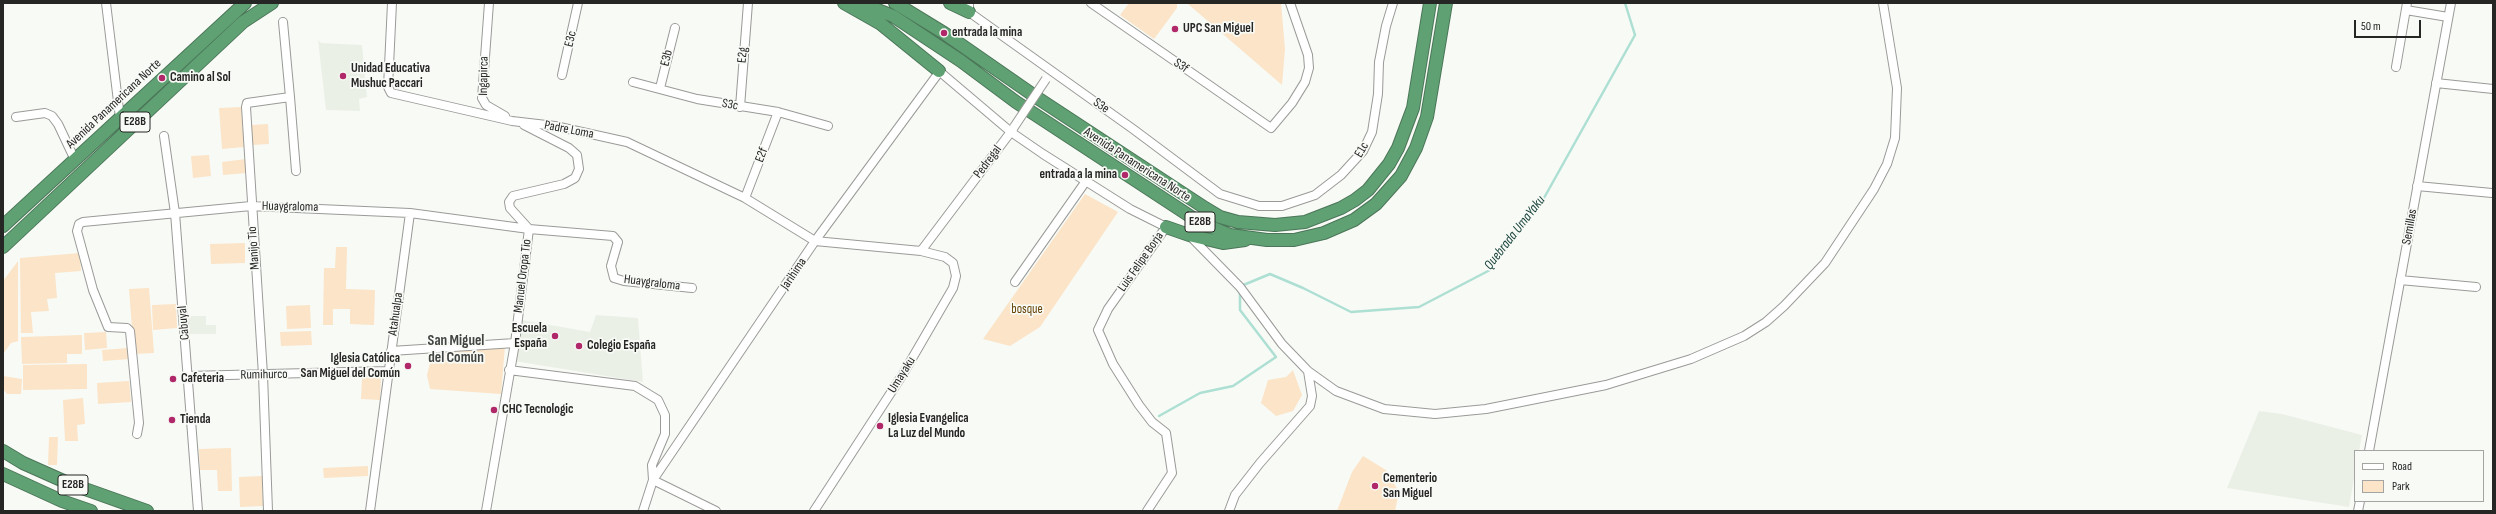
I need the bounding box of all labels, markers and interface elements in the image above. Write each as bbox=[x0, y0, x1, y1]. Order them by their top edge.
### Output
scale bar bbox=[2356, 12, 2423, 38]
text: 50 m bbox=[2361, 19, 2381, 34]
place label: UPC San Miguel bbox=[1183, 21, 1254, 37]
marker: UPC San Miguel bbox=[1170, 24, 1180, 34]
place label: entrada la mina bbox=[952, 25, 1022, 41]
marker: entrada la mina bbox=[939, 28, 949, 38]
street label: E3c bbox=[562, 29, 580, 49]
street label: E2g bbox=[735, 46, 751, 64]
street label: E3b bbox=[657, 48, 677, 68]
street label: S3f bbox=[1170, 55, 1192, 77]
street label: Avenida Panamericana Norte bbox=[63, 56, 165, 152]
street label: Ingapirca bbox=[476, 56, 492, 96]
place label: Unidad Educativa Mushuc Paccari bbox=[351, 61, 430, 92]
place label: Camino al Sol bbox=[170, 70, 231, 86]
marker: Unidad Educativa Mushuc Paccari bbox=[338, 71, 348, 81]
marker: Camino al Sol bbox=[157, 73, 167, 83]
street label: S3e bbox=[1090, 95, 1112, 117]
street label: S3c bbox=[721, 96, 739, 114]
road number: E28B bbox=[120, 112, 150, 132]
street label: Padre Loma bbox=[543, 118, 595, 142]
street label: Avenida Panamericana Norte bbox=[1081, 125, 1193, 205]
street label: E1c bbox=[1351, 140, 1373, 160]
street label: Pedregal bbox=[971, 142, 1005, 182]
street label: E2f bbox=[752, 145, 772, 165]
place label: entrada a la mina bbox=[1039, 167, 1117, 183]
marker: entrada a la mina bbox=[1120, 170, 1130, 180]
water label: Quebrada UmaYaku bbox=[1481, 193, 1549, 273]
street label: Huaygraloma bbox=[262, 199, 318, 215]
street label: Semillas bbox=[2399, 208, 2421, 246]
road number: E28B bbox=[1185, 212, 1215, 232]
street label: Manijo Tio bbox=[245, 226, 263, 270]
street label: Luis Felipe Borja bbox=[1115, 229, 1167, 295]
street label: Manuel Oropa Tio bbox=[511, 238, 535, 314]
street label: Jarihima bbox=[778, 255, 810, 293]
street label: Huaygraloma bbox=[623, 272, 681, 294]
street label: Atahualpa bbox=[385, 291, 407, 337]
park label: bosque bbox=[1011, 302, 1043, 318]
street label: Cabuyal bbox=[175, 305, 193, 341]
place label: Escuela España bbox=[512, 321, 547, 352]
marker: Escuela España bbox=[550, 331, 560, 341]
district label: San Miguel del Común bbox=[428, 332, 484, 367]
place label: Colegio España bbox=[587, 338, 656, 354]
marker: Colegio España bbox=[574, 341, 584, 351]
place label: Iglesia Católica San Miguel del Común bbox=[301, 351, 400, 382]
street label: Umayaku bbox=[885, 354, 919, 396]
marker: Iglesia Católica San Miguel del Común bbox=[403, 361, 413, 371]
street label: Rumihurco bbox=[240, 367, 288, 383]
place label: Cafeteria bbox=[181, 371, 224, 387]
marker: Cafeteria bbox=[168, 374, 178, 384]
place label: CHC Tecnologic bbox=[502, 402, 573, 418]
marker: CHC Tecnologic bbox=[489, 405, 499, 415]
place label: Iglesia Evangelica La Luz del Mundo bbox=[888, 411, 969, 442]
place label: Tienda bbox=[180, 412, 211, 428]
marker: Tienda bbox=[167, 415, 177, 425]
marker: Iglesia Evangelica La Luz del Mundo bbox=[875, 421, 885, 431]
legend bbox=[2354, 450, 2484, 502]
text: Road bbox=[2392, 459, 2412, 474]
place label: Cementerio San Miguel bbox=[1383, 471, 1437, 502]
road number: E28B bbox=[58, 475, 88, 495]
text: Park bbox=[2392, 479, 2410, 494]
marker: Cementerio San Miguel bbox=[1370, 481, 1380, 491]

